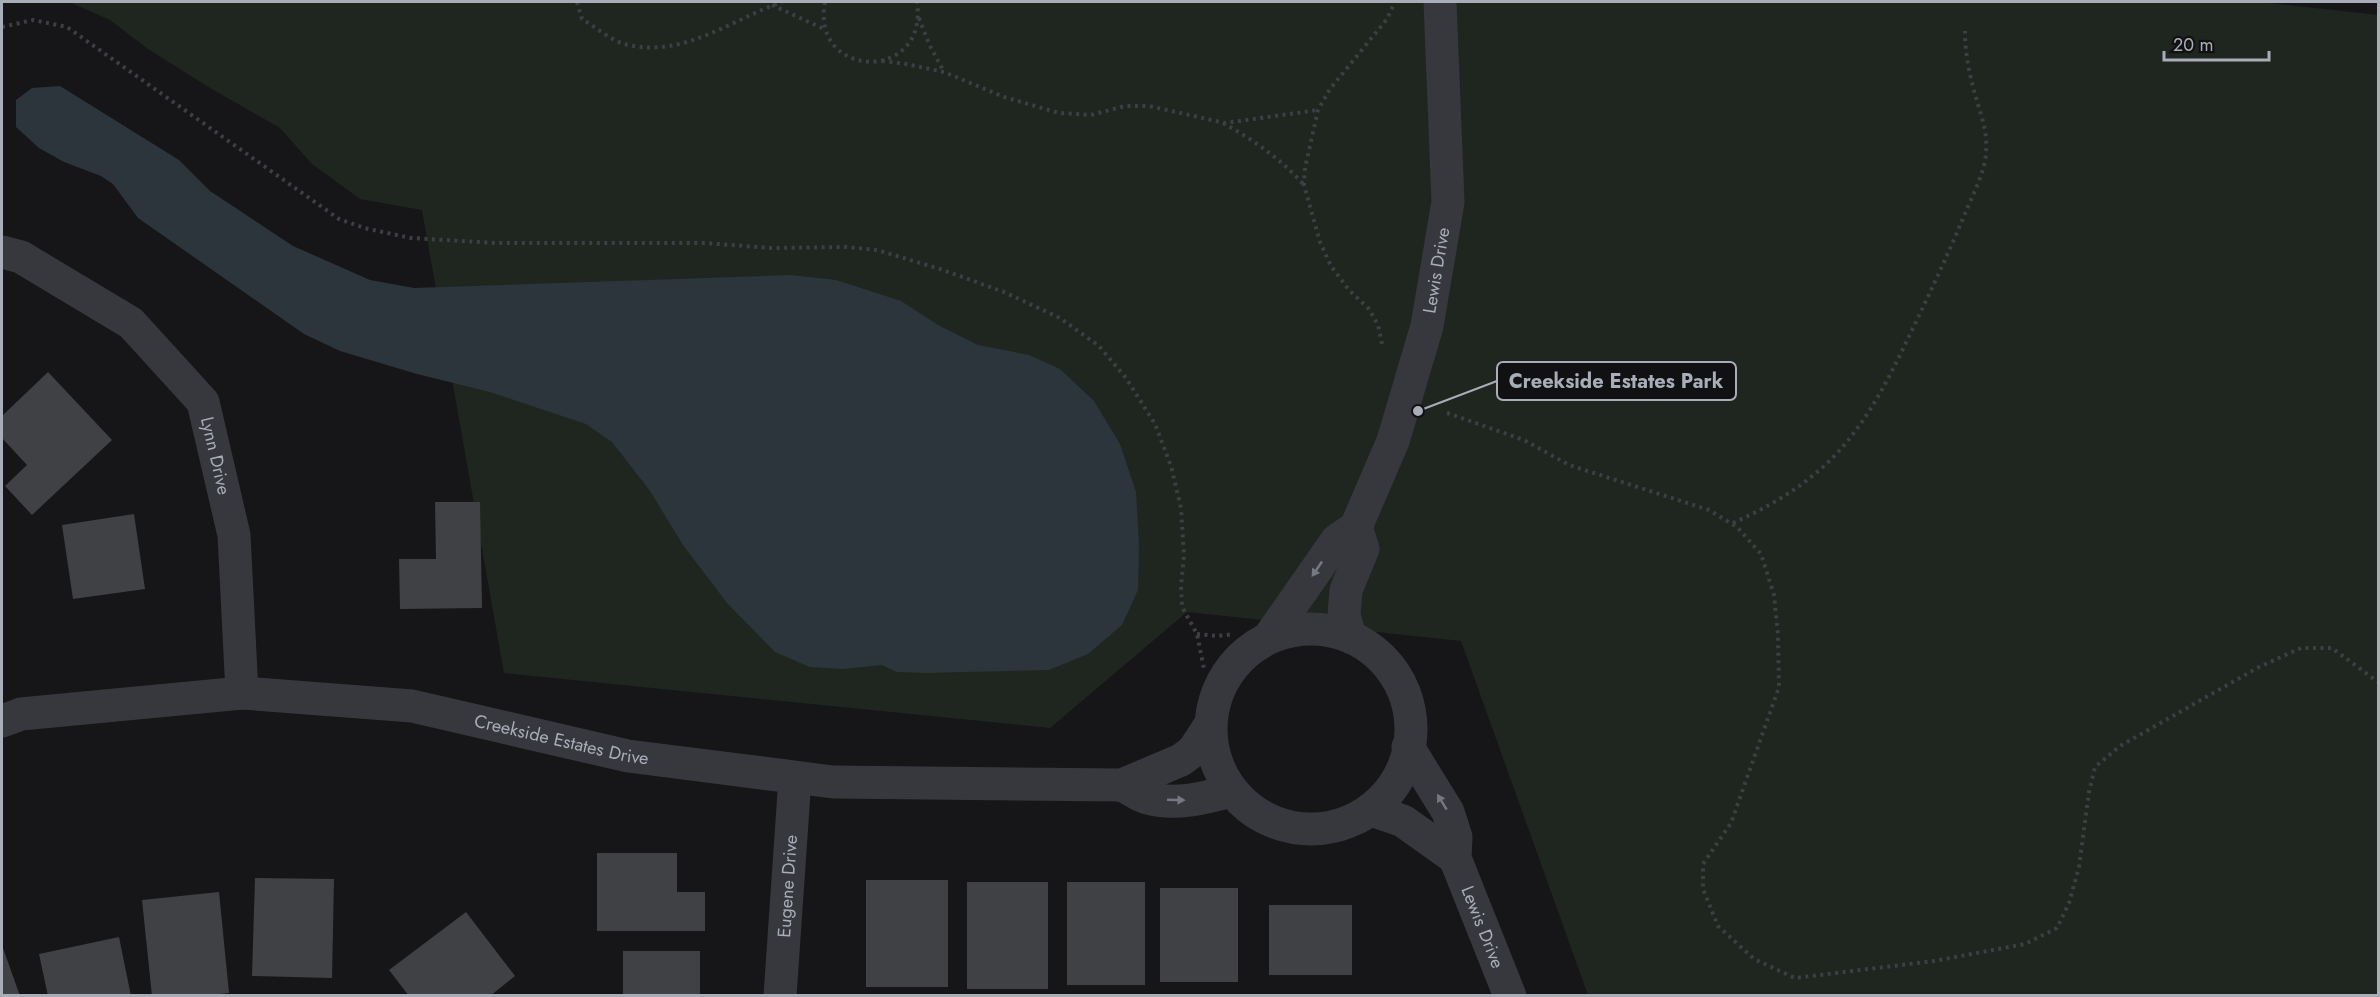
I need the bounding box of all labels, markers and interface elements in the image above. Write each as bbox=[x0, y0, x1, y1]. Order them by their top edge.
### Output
scale bar bbox=[2164, 24, 2269, 62]
text: 20 m bbox=[2173, 32, 2213, 58]
street label: Lewis Drive bbox=[1416, 225, 1456, 315]
callout: Creekside Estates Park bbox=[1497, 362, 1736, 400]
text: Creekside Estates Park bbox=[1509, 367, 1724, 396]
street label: Lynn Drive bbox=[194, 414, 237, 497]
one-way arrow bbox=[1312, 561, 1323, 577]
street label: Creekside Estates Drive bbox=[472, 708, 650, 771]
one-way arrow bbox=[1437, 793, 1447, 810]
one-way arrow bbox=[1166, 795, 1185, 805]
street label: Eugene Drive bbox=[771, 834, 804, 939]
street label: Lewis Drive bbox=[1454, 882, 1511, 972]

